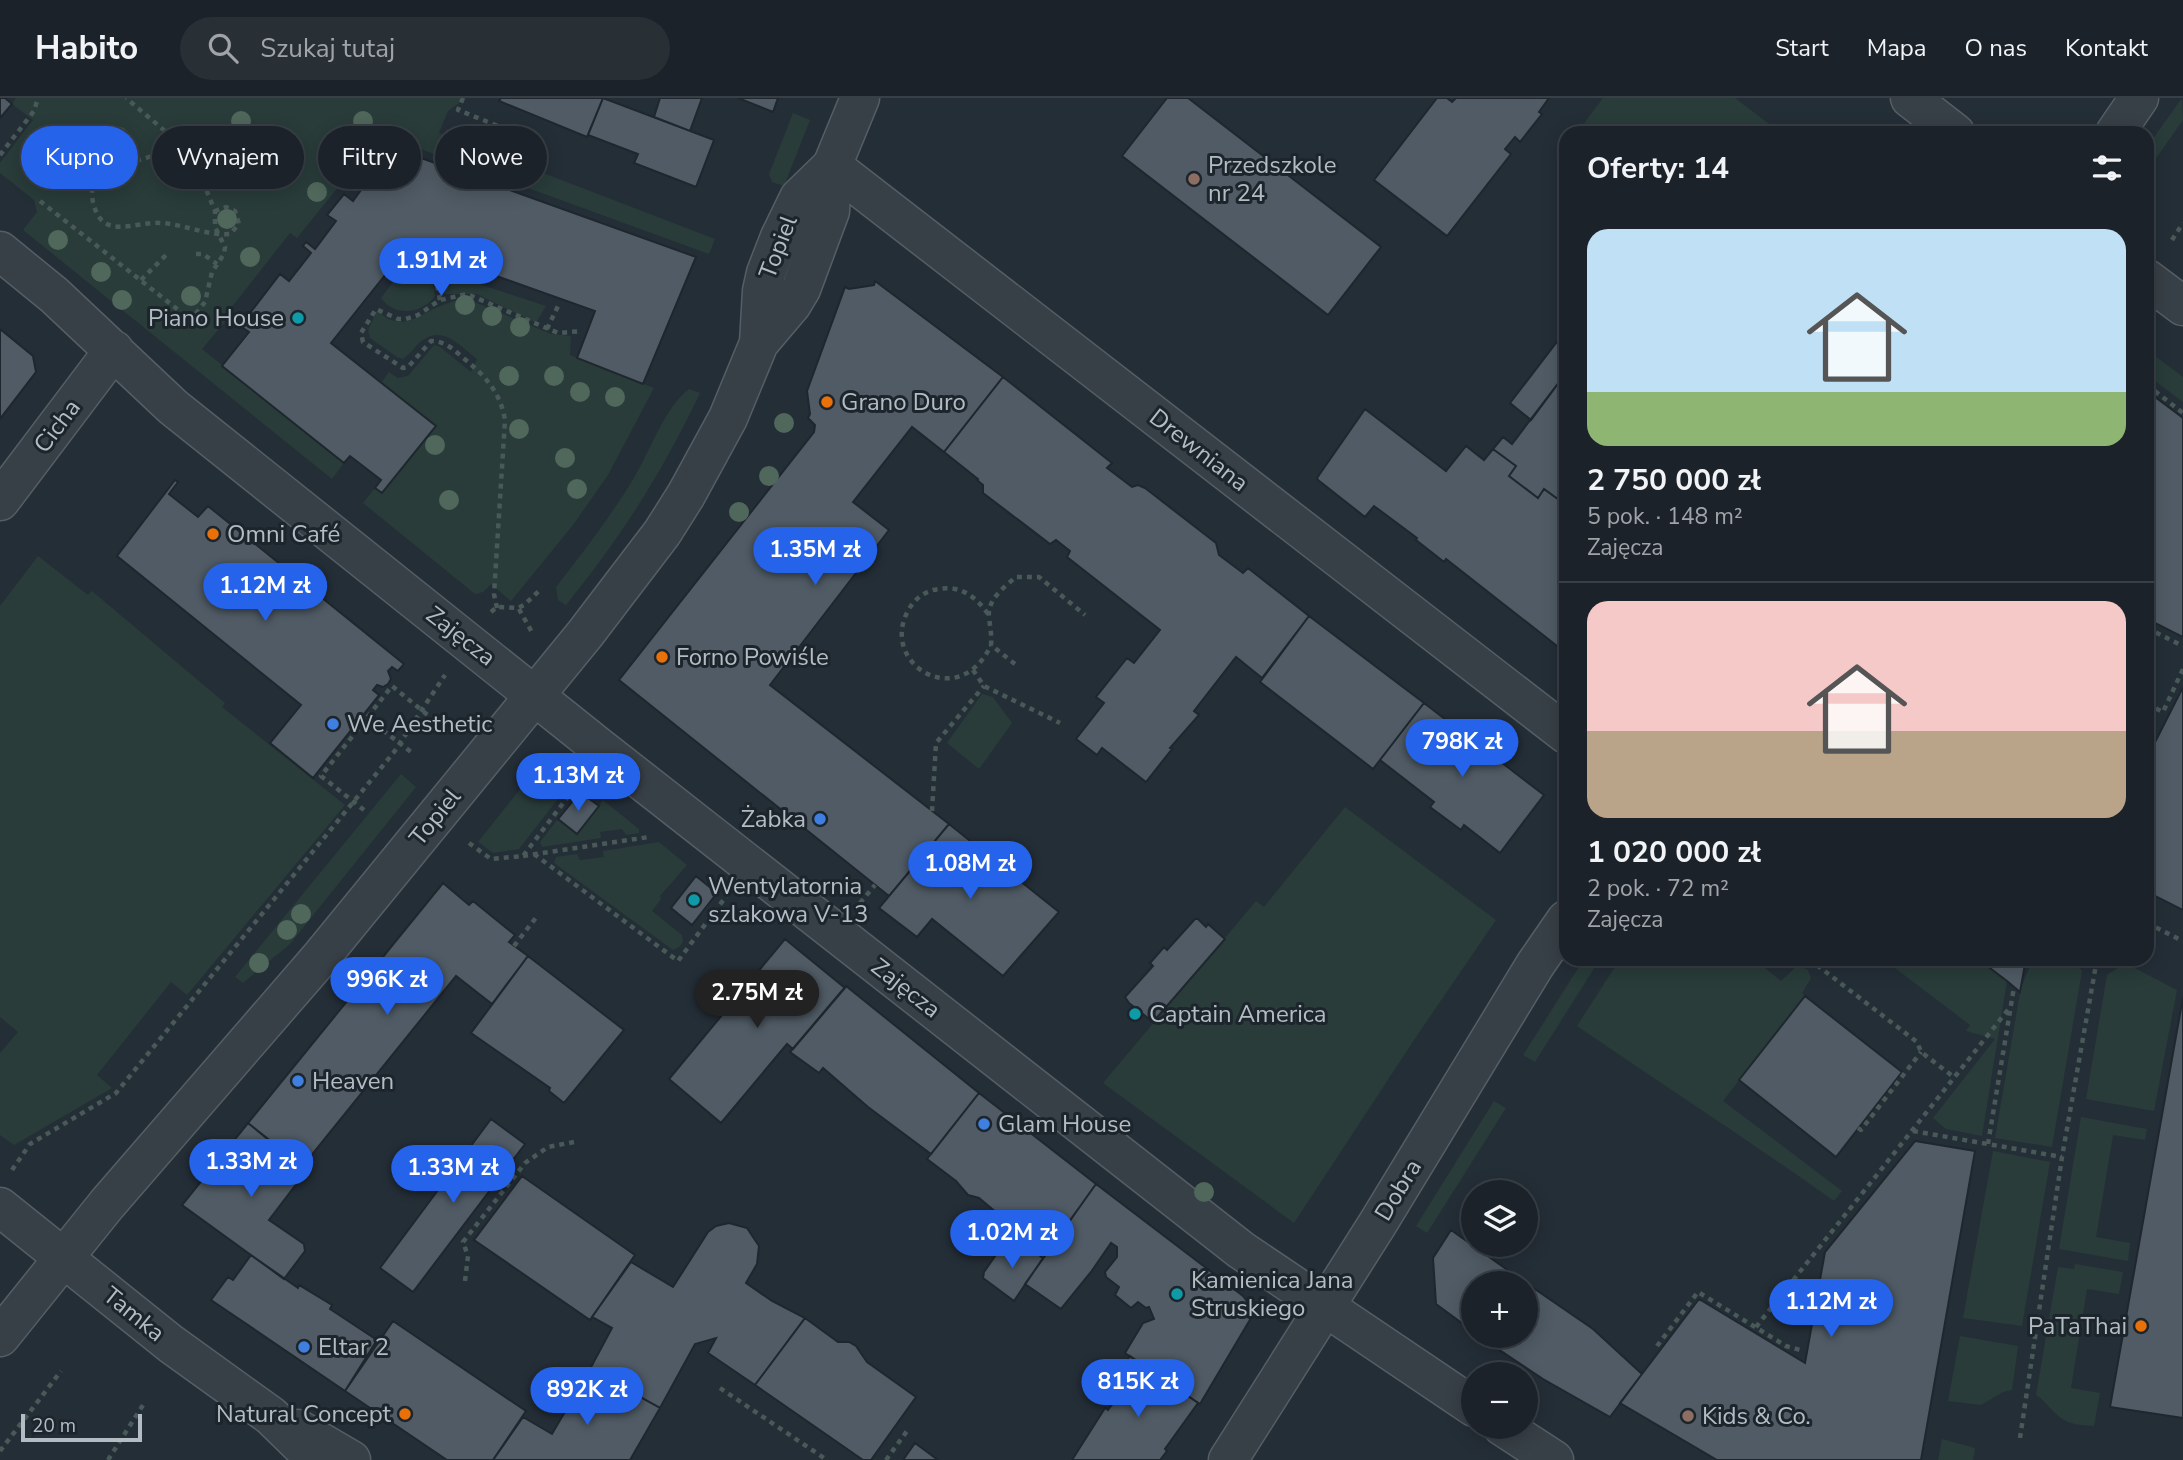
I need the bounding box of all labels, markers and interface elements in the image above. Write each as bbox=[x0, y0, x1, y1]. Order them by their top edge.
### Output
search box bbox=[180, 17, 670, 80]
text: Habito bbox=[35, 26, 138, 71]
icon: search bbox=[204, 29, 242, 67]
text: Szukaj tutaj bbox=[260, 31, 395, 66]
text: Start bbox=[1775, 32, 1829, 64]
text: Mapa bbox=[1867, 32, 1927, 64]
text: O nas bbox=[1965, 32, 2027, 64]
text: Kontakt bbox=[2065, 32, 2148, 64]
chip: Kupno bbox=[21, 126, 138, 189]
chip: Wynajem bbox=[152, 126, 304, 189]
chip: Filtry bbox=[318, 126, 421, 189]
chip: Nowe bbox=[435, 126, 547, 189]
text: Oferty: 14 bbox=[1587, 148, 1729, 189]
place label: Przedszkole nr 24 bbox=[1208, 149, 1337, 209]
icon: filters bbox=[2088, 149, 2126, 187]
marker: Przedszkole nr 24 bbox=[1186, 171, 1202, 187]
street label: Topiel bbox=[751, 211, 805, 283]
pin: 1.91M zł bbox=[369, 238, 513, 298]
text: 1.91M zł bbox=[395, 245, 487, 276]
icon: home bbox=[1794, 274, 1920, 400]
place label: Piano House bbox=[148, 302, 284, 334]
marker: Piano House bbox=[290, 310, 306, 326]
place label: Grano Duro bbox=[841, 386, 966, 418]
street label: Cicha bbox=[26, 393, 88, 459]
marker: Grano Duro bbox=[819, 394, 835, 410]
street label: Drewniana bbox=[1143, 401, 1255, 499]
text: 2 750 000 zł bbox=[1587, 460, 1761, 501]
text: 5 pok. · 148 m² bbox=[1587, 501, 1743, 532]
place label: Omni Café bbox=[227, 518, 340, 550]
marker: Omni Café bbox=[205, 526, 221, 542]
pin: 1.35M zł bbox=[743, 528, 887, 587]
text: Zajęcza bbox=[1587, 532, 1664, 563]
text: 1.35M zł bbox=[769, 534, 861, 565]
pin: 1.12M zł bbox=[193, 564, 337, 623]
text: 1.12M zł bbox=[219, 570, 311, 601]
street label: Zajęcza bbox=[420, 599, 502, 673]
place label: Forno Powiśle bbox=[676, 641, 829, 673]
icon: home bbox=[1794, 646, 1920, 772]
marker: Forno Powiśle bbox=[654, 649, 670, 665]
place label: We Aesthetic bbox=[347, 708, 492, 740]
marker: We Aesthetic bbox=[325, 716, 341, 732]
pin: 798K zł bbox=[1397, 720, 1527, 779]
text: 798K zł bbox=[1421, 726, 1503, 757]
pin: 1.13M zł bbox=[506, 754, 650, 813]
text: 1.13M zł bbox=[532, 760, 624, 791]
street label: Topiel bbox=[402, 782, 468, 852]
place label: Żabka bbox=[741, 803, 806, 835]
marker: Żabka bbox=[812, 811, 828, 827]
text: 1 020 000 zł bbox=[1587, 832, 1761, 873]
pin: 1.08M zł bbox=[898, 842, 1042, 901]
text: 1.08M zł bbox=[924, 848, 1016, 879]
place label: Wentylatornia szlakowa V-13 bbox=[708, 870, 868, 930]
text: 2 pok. · 72 m² bbox=[1587, 873, 1729, 904]
marker: Wentylatornia szlakowa V-13 bbox=[686, 892, 702, 908]
text: Zajęcza bbox=[1587, 904, 1664, 935]
street label: Zajęcza bbox=[865, 951, 947, 1025]
pin: 996K zł bbox=[322, 958, 452, 1017]
text: 996K zł bbox=[346, 964, 428, 995]
pin: 2.75M zł bbox=[685, 970, 829, 1030]
text: 2.75M zł bbox=[711, 977, 803, 1008]
place label: Captain America bbox=[1149, 998, 1327, 1030]
marker: Captain America bbox=[1127, 1006, 1143, 1022]
place label: Heaven bbox=[312, 1065, 394, 1097]
marker: Heaven bbox=[290, 1073, 306, 1089]
place label: Glam House bbox=[998, 1108, 1131, 1140]
marker: Glam House bbox=[976, 1116, 992, 1132]
pin: 1.33M zł bbox=[179, 1140, 323, 1199]
text: 1.33M zł bbox=[205, 1146, 297, 1177]
pin: 1.33M zł bbox=[381, 1146, 525, 1205]
text: 1.33M zł bbox=[407, 1152, 499, 1183]
street label: Dobra bbox=[1367, 1153, 1429, 1227]
map controls bbox=[1461, 1180, 1538, 1439]
button: layers bbox=[1461, 1180, 1538, 1257]
pin: 1.02M zł bbox=[940, 1210, 1084, 1270]
text: 1.02M zł bbox=[966, 1217, 1058, 1248]
place label: Kamienica Jana Struskiego bbox=[1191, 1264, 1354, 1324]
button: + bbox=[1461, 1271, 1538, 1348]
street label: Tamka bbox=[97, 1279, 171, 1349]
pin: 1.12M zł bbox=[1759, 1280, 1903, 1339]
marker: Kamienica Jana Struskiego bbox=[1169, 1286, 1185, 1302]
text: 1.12M zł bbox=[1785, 1286, 1877, 1317]
place label: PaTaThai bbox=[2028, 1310, 2127, 1342]
marker: PaTaThai bbox=[2133, 1318, 2149, 1334]
place label: Eltar 2 bbox=[318, 1331, 389, 1363]
marker: Eltar 2 bbox=[296, 1339, 312, 1355]
pin: 815K zł bbox=[1073, 1360, 1203, 1419]
button: − bbox=[1461, 1362, 1538, 1439]
text: 815K zł bbox=[1097, 1366, 1179, 1397]
pin: 892K zł bbox=[522, 1368, 652, 1427]
text: 892K zł bbox=[546, 1374, 628, 1405]
place label: Natural Concept bbox=[216, 1398, 392, 1430]
place label: Kids & Co. bbox=[1702, 1400, 1811, 1432]
marker: Natural Concept bbox=[397, 1406, 413, 1422]
marker: Kids & Co. bbox=[1680, 1408, 1696, 1424]
scale bar bbox=[21, 1411, 142, 1443]
text: 20 m bbox=[32, 1413, 76, 1439]

